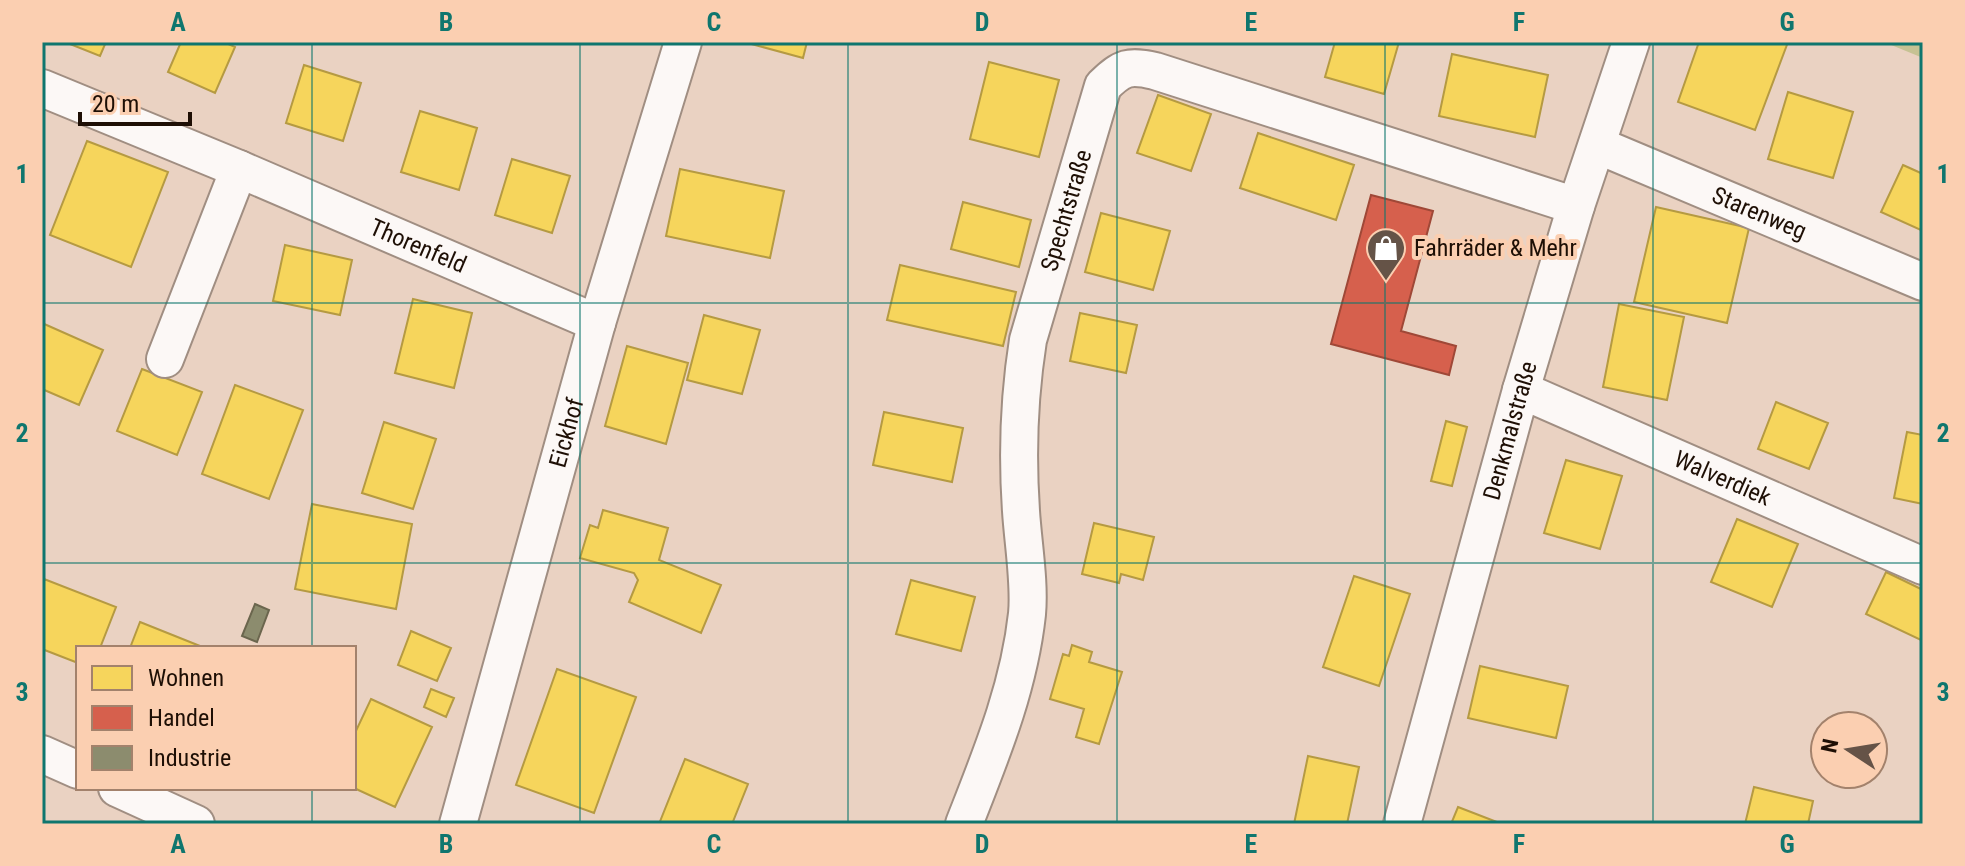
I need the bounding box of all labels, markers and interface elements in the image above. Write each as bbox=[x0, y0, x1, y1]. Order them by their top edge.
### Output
text: A bbox=[170, 7, 186, 37]
text: B bbox=[439, 7, 453, 37]
text: C bbox=[707, 7, 722, 37]
text: D bbox=[975, 7, 989, 37]
text: E bbox=[1245, 7, 1258, 37]
text: F bbox=[1513, 7, 1525, 37]
text: G bbox=[1779, 7, 1795, 37]
scale bar bbox=[80, 76, 190, 126]
text: 20 m bbox=[92, 90, 139, 118]
street label: Spechtstraße bbox=[1035, 146, 1098, 274]
text: 1 bbox=[15, 159, 29, 189]
text: 1 bbox=[1936, 159, 1950, 189]
street label: Starenweg bbox=[1708, 181, 1811, 245]
street label: Thorenfeld bbox=[366, 213, 471, 279]
shop icon: Fahrräder & Mehr bbox=[1365, 227, 1407, 282]
place label: Fahrräder & Mehr bbox=[1414, 234, 1577, 262]
street label: Denkmalstraße bbox=[1478, 358, 1543, 503]
street label: Eickhof bbox=[544, 395, 590, 471]
text: 2 bbox=[15, 418, 29, 448]
text: 2 bbox=[1936, 418, 1950, 448]
street label: Walverdiek bbox=[1670, 445, 1775, 512]
legend bbox=[76, 646, 356, 790]
text: Wohnen bbox=[148, 664, 224, 692]
text: 3 bbox=[15, 677, 29, 707]
text: 3 bbox=[1936, 677, 1950, 707]
text: Handel bbox=[148, 704, 215, 732]
north arrow bbox=[1809, 710, 1889, 790]
text: N bbox=[1816, 737, 1844, 755]
text: Industrie bbox=[148, 744, 231, 772]
text: A bbox=[170, 829, 186, 859]
text: B bbox=[439, 829, 453, 859]
text: C bbox=[707, 829, 722, 859]
text: D bbox=[975, 829, 989, 859]
text: E bbox=[1245, 829, 1258, 859]
text: F bbox=[1513, 829, 1525, 859]
text: G bbox=[1779, 829, 1795, 859]

